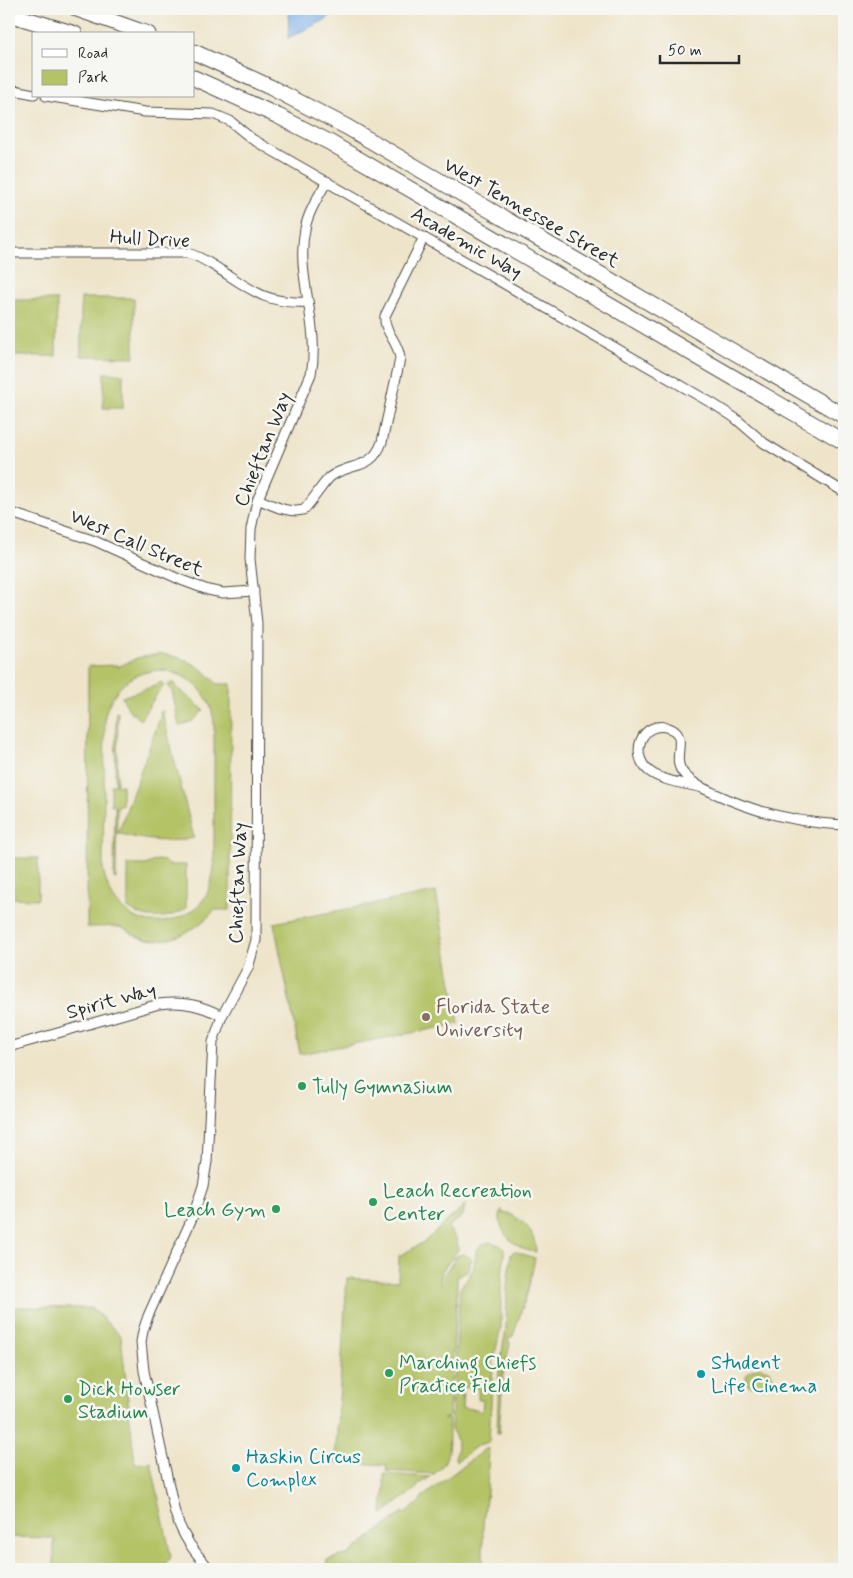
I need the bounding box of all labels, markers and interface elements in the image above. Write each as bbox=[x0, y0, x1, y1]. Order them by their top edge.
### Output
legend bbox=[32, 32, 195, 98]
scale bar bbox=[660, 32, 739, 64]
text: 50 m bbox=[668, 41, 702, 61]
text: Road bbox=[78, 44, 108, 64]
text: Park bbox=[78, 68, 108, 88]
street label: West Tennessee Street bbox=[438, 152, 624, 275]
street label: Academic Way bbox=[406, 201, 527, 286]
street label: Hull Drive bbox=[109, 224, 191, 255]
street label: Chieftan Way bbox=[228, 388, 299, 511]
street label: West Call Street bbox=[66, 503, 207, 584]
street label: Chieftan Way bbox=[223, 822, 254, 944]
street label: Spirit Way bbox=[64, 977, 159, 1026]
place label: Florida State University bbox=[436, 994, 550, 1044]
marker: Florida State University bbox=[420, 1011, 432, 1023]
place label: Tully Gymnasium bbox=[312, 1074, 453, 1101]
marker: Tully Gymnasium bbox=[296, 1080, 308, 1092]
place label: Leach Recreation Center bbox=[383, 1178, 532, 1228]
marker: Leach Recreation Center bbox=[367, 1196, 379, 1208]
place label: Leach Gym bbox=[164, 1197, 266, 1224]
marker: Leach Gym bbox=[270, 1203, 282, 1215]
place label: Marching Chiefs Practice Field bbox=[399, 1350, 537, 1400]
place label: Student Life Cinema bbox=[711, 1350, 817, 1400]
marker: Marching Chiefs Practice Field bbox=[383, 1367, 395, 1379]
marker: Student Life Cinema bbox=[695, 1368, 707, 1380]
place label: Dick Howser Stadium bbox=[78, 1376, 181, 1426]
marker: Dick Howser Stadium bbox=[62, 1393, 74, 1405]
place label: Haskin Circus Complex bbox=[246, 1444, 361, 1494]
marker: Haskin Circus Complex bbox=[230, 1462, 242, 1474]

